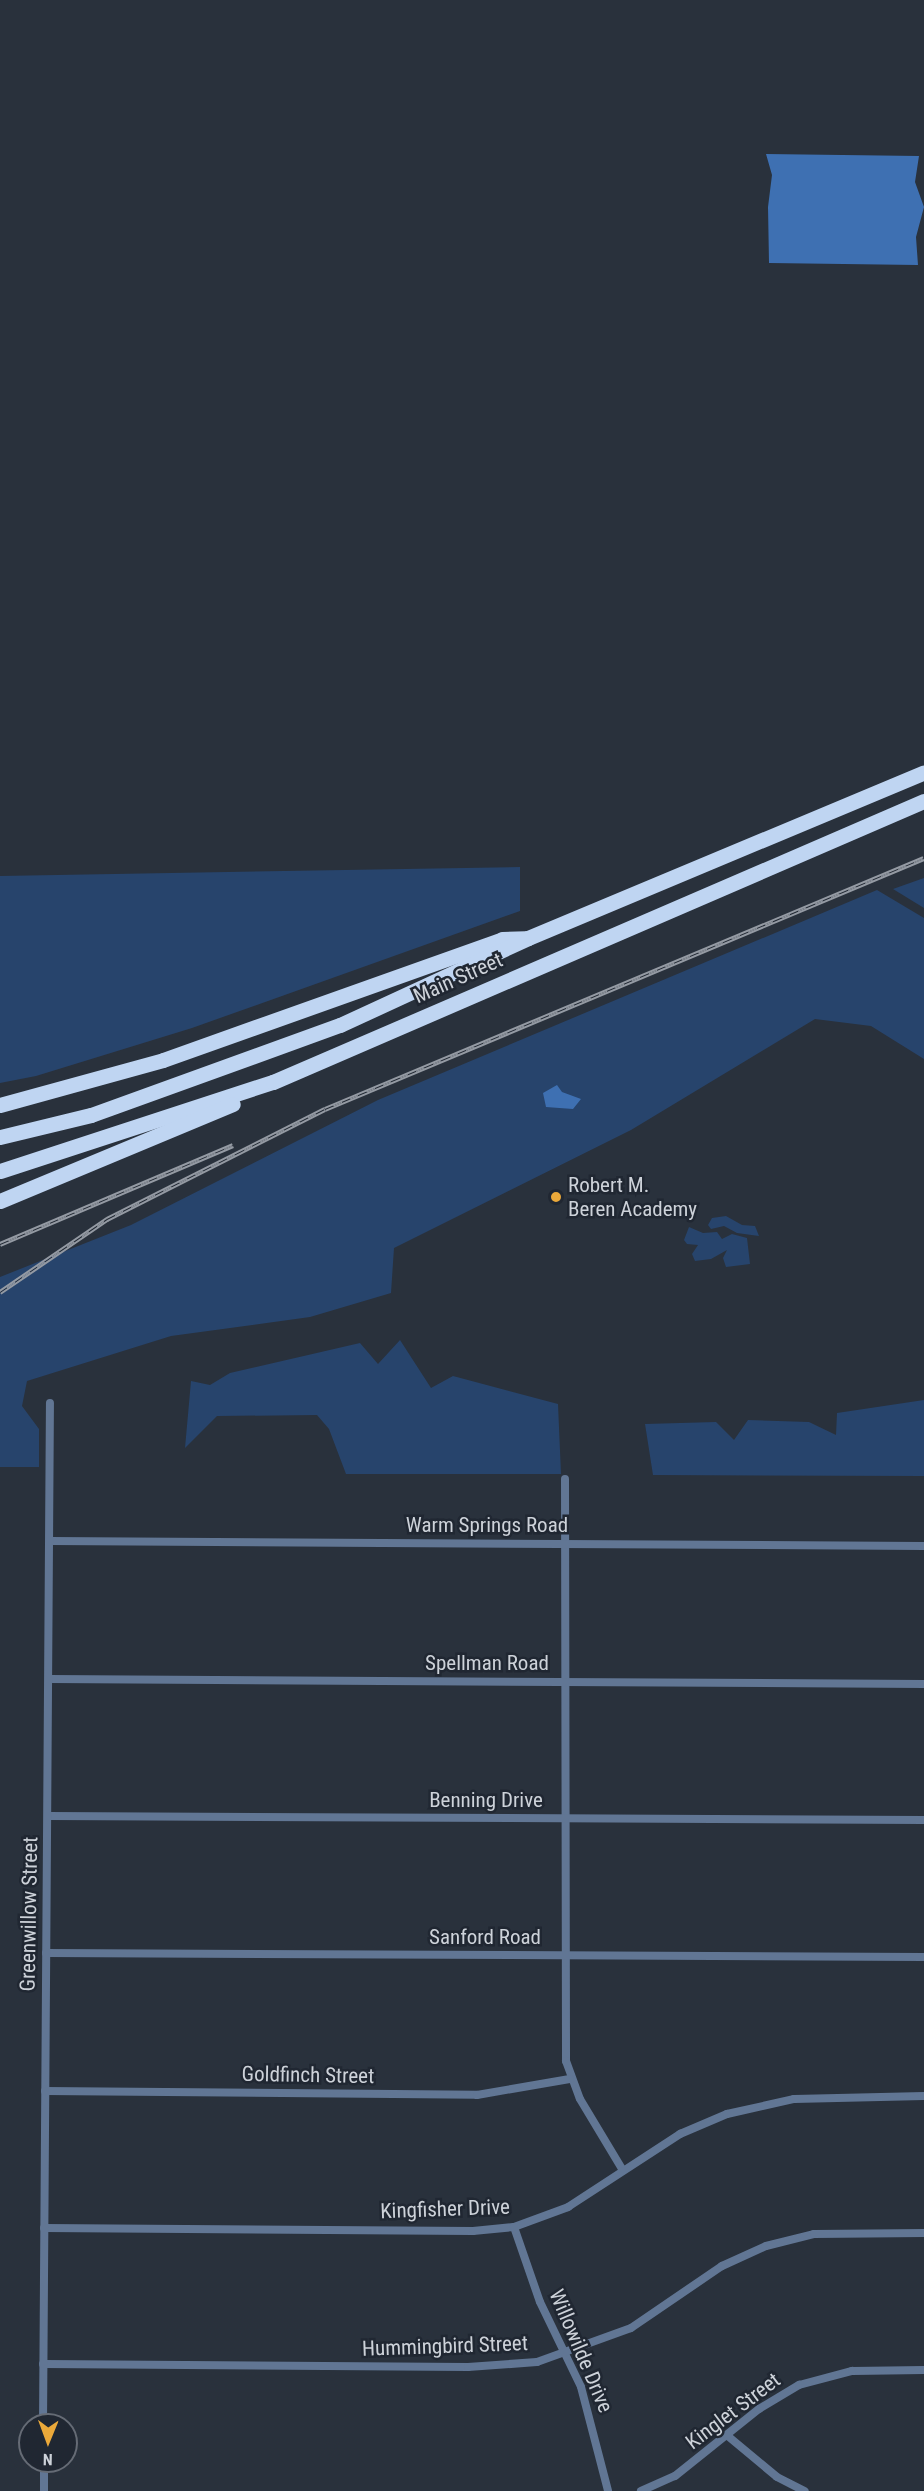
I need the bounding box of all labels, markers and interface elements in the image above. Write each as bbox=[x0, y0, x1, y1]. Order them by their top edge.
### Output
street label: Main Street bbox=[410, 947, 506, 1009]
place label: Robert M. Beren Academy bbox=[568, 1172, 697, 1222]
marker: Robert M. Beren Academy bbox=[549, 1190, 563, 1204]
street label: Warm Springs Road bbox=[406, 1512, 568, 1538]
street label: Spellman Road bbox=[425, 1650, 549, 1676]
street label: Benning Drive bbox=[429, 1787, 543, 1813]
street label: Greenwillow Street bbox=[15, 1836, 43, 1992]
street label: Sanford Road bbox=[429, 1924, 541, 1950]
street label: Goldfinch Street bbox=[242, 2061, 374, 2089]
street label: Kingfisher Drive bbox=[380, 2194, 510, 2224]
street label: Willowilde Drive bbox=[544, 2286, 618, 2416]
street label: Hummingbird Street bbox=[362, 2331, 528, 2361]
street label: Kinglet Street bbox=[681, 2367, 785, 2455]
north arrow bbox=[18, 2413, 78, 2473]
text: N bbox=[43, 2450, 53, 2469]

